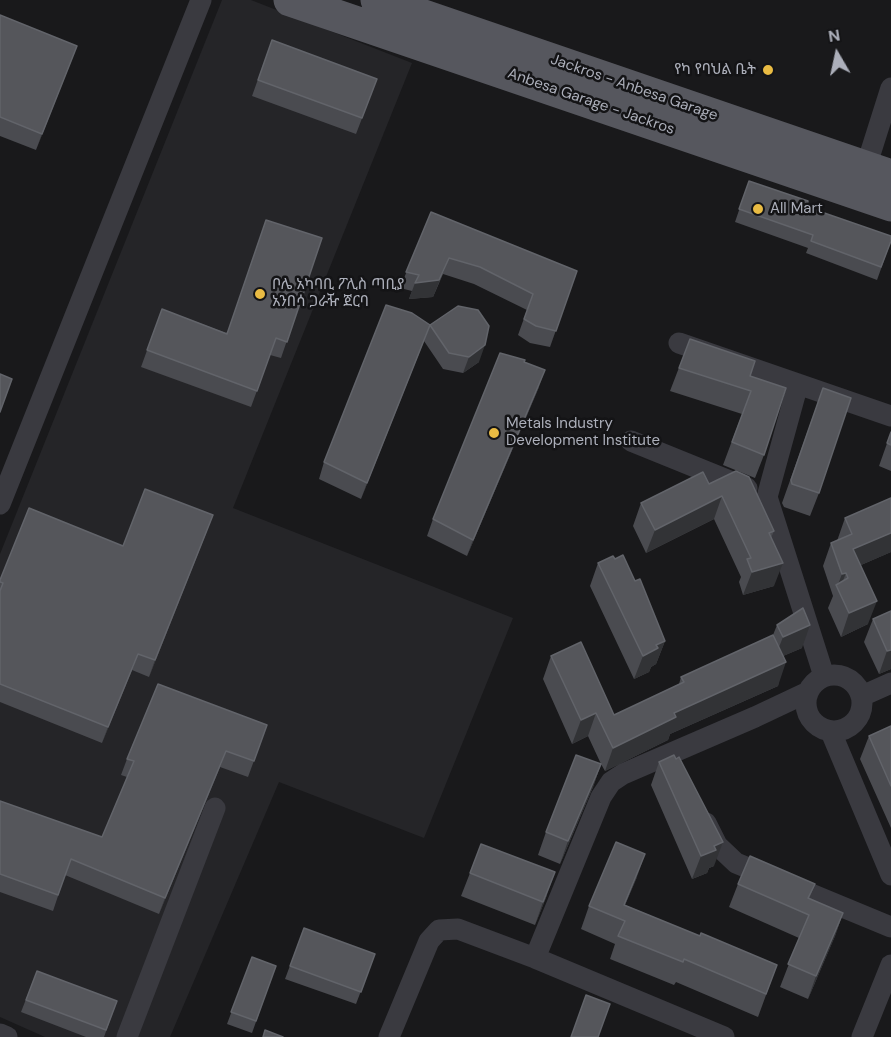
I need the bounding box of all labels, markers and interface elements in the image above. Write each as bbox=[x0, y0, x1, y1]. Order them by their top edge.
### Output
north arrow bbox=[807, 24, 867, 84]
text: N bbox=[827, 24, 842, 47]
street label: Jackros - Anbesa Garage bbox=[548, 51, 720, 125]
place label: የካ የባህል ቤት bbox=[674, 61, 756, 79]
marker: የካ የባህል ቤት bbox=[761, 63, 775, 77]
street label: Anbesa Garage - Jackros bbox=[505, 65, 677, 139]
place label: All Mart bbox=[770, 200, 823, 218]
marker: All Mart bbox=[751, 202, 765, 216]
place label: ቦሌ አካባቢ ፖሊስ ጣቢያ አንበሳ ጋራዥ ጀርባ bbox=[272, 276, 404, 311]
marker: ቦሌ አካባቢ ፖሊስ ጣቢያ አንበሳ ጋራዥ ጀርባ bbox=[253, 287, 267, 301]
place label: Metals Industry Development Institute bbox=[506, 415, 660, 450]
marker: Metals Industry Development Institute bbox=[487, 426, 501, 440]

